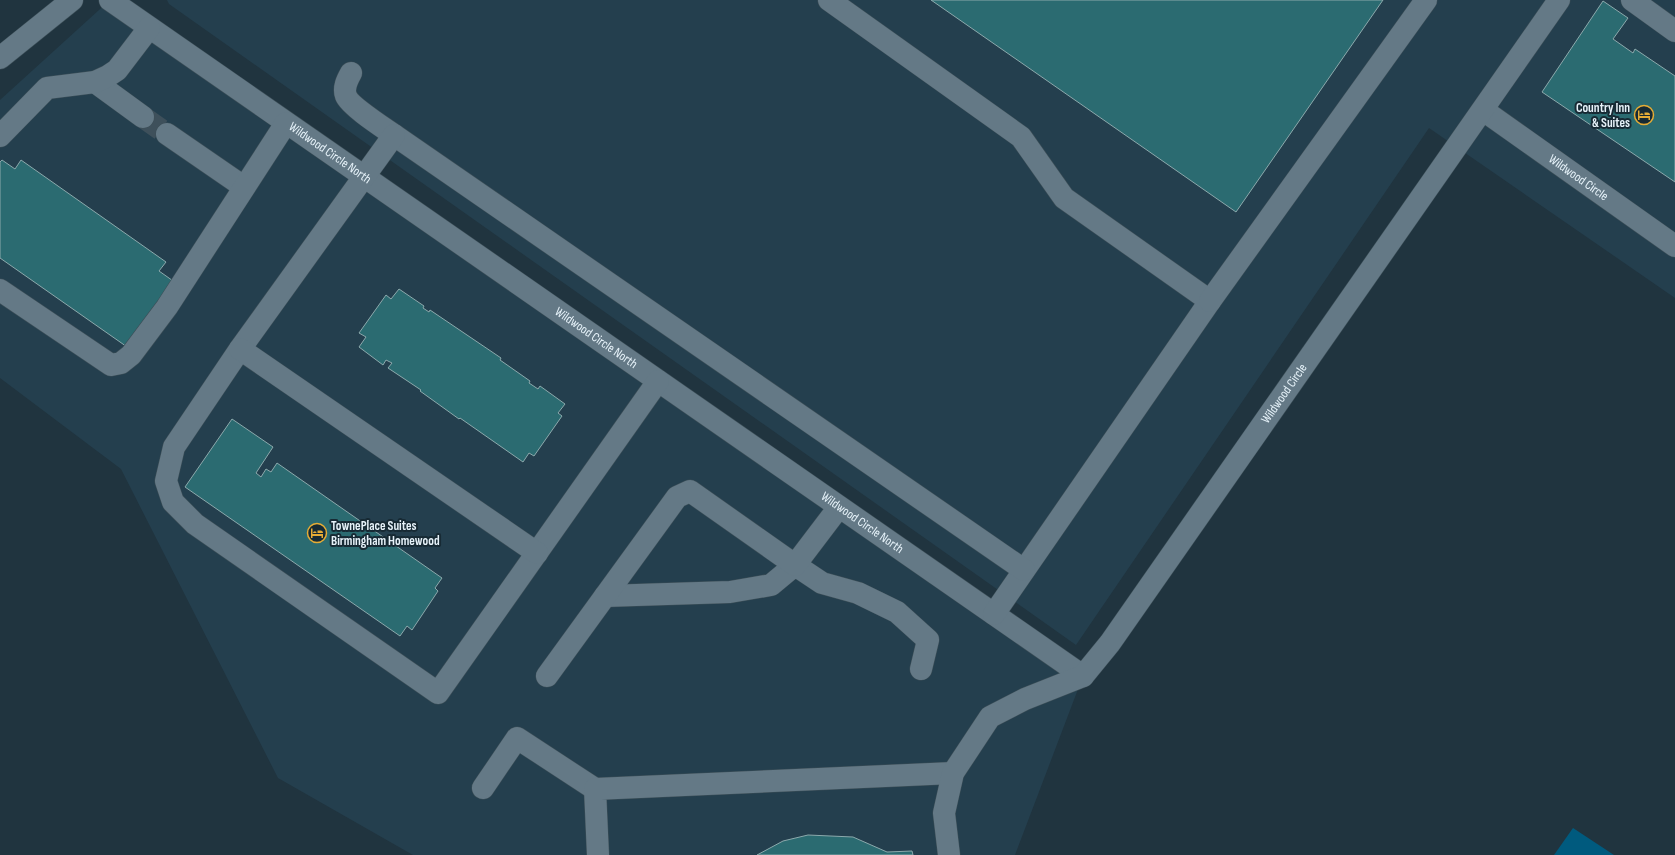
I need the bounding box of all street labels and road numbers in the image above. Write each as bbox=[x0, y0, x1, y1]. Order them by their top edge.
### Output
street label: Wildwood Circle North bbox=[286, 119, 374, 187]
street label: Wildwood Circle bbox=[1546, 151, 1611, 204]
street label: Wildwood Circle North bbox=[552, 304, 641, 372]
street label: Wildwood Circle bbox=[1258, 361, 1311, 427]
street label: Wildwood Circle North bbox=[818, 488, 907, 557]

